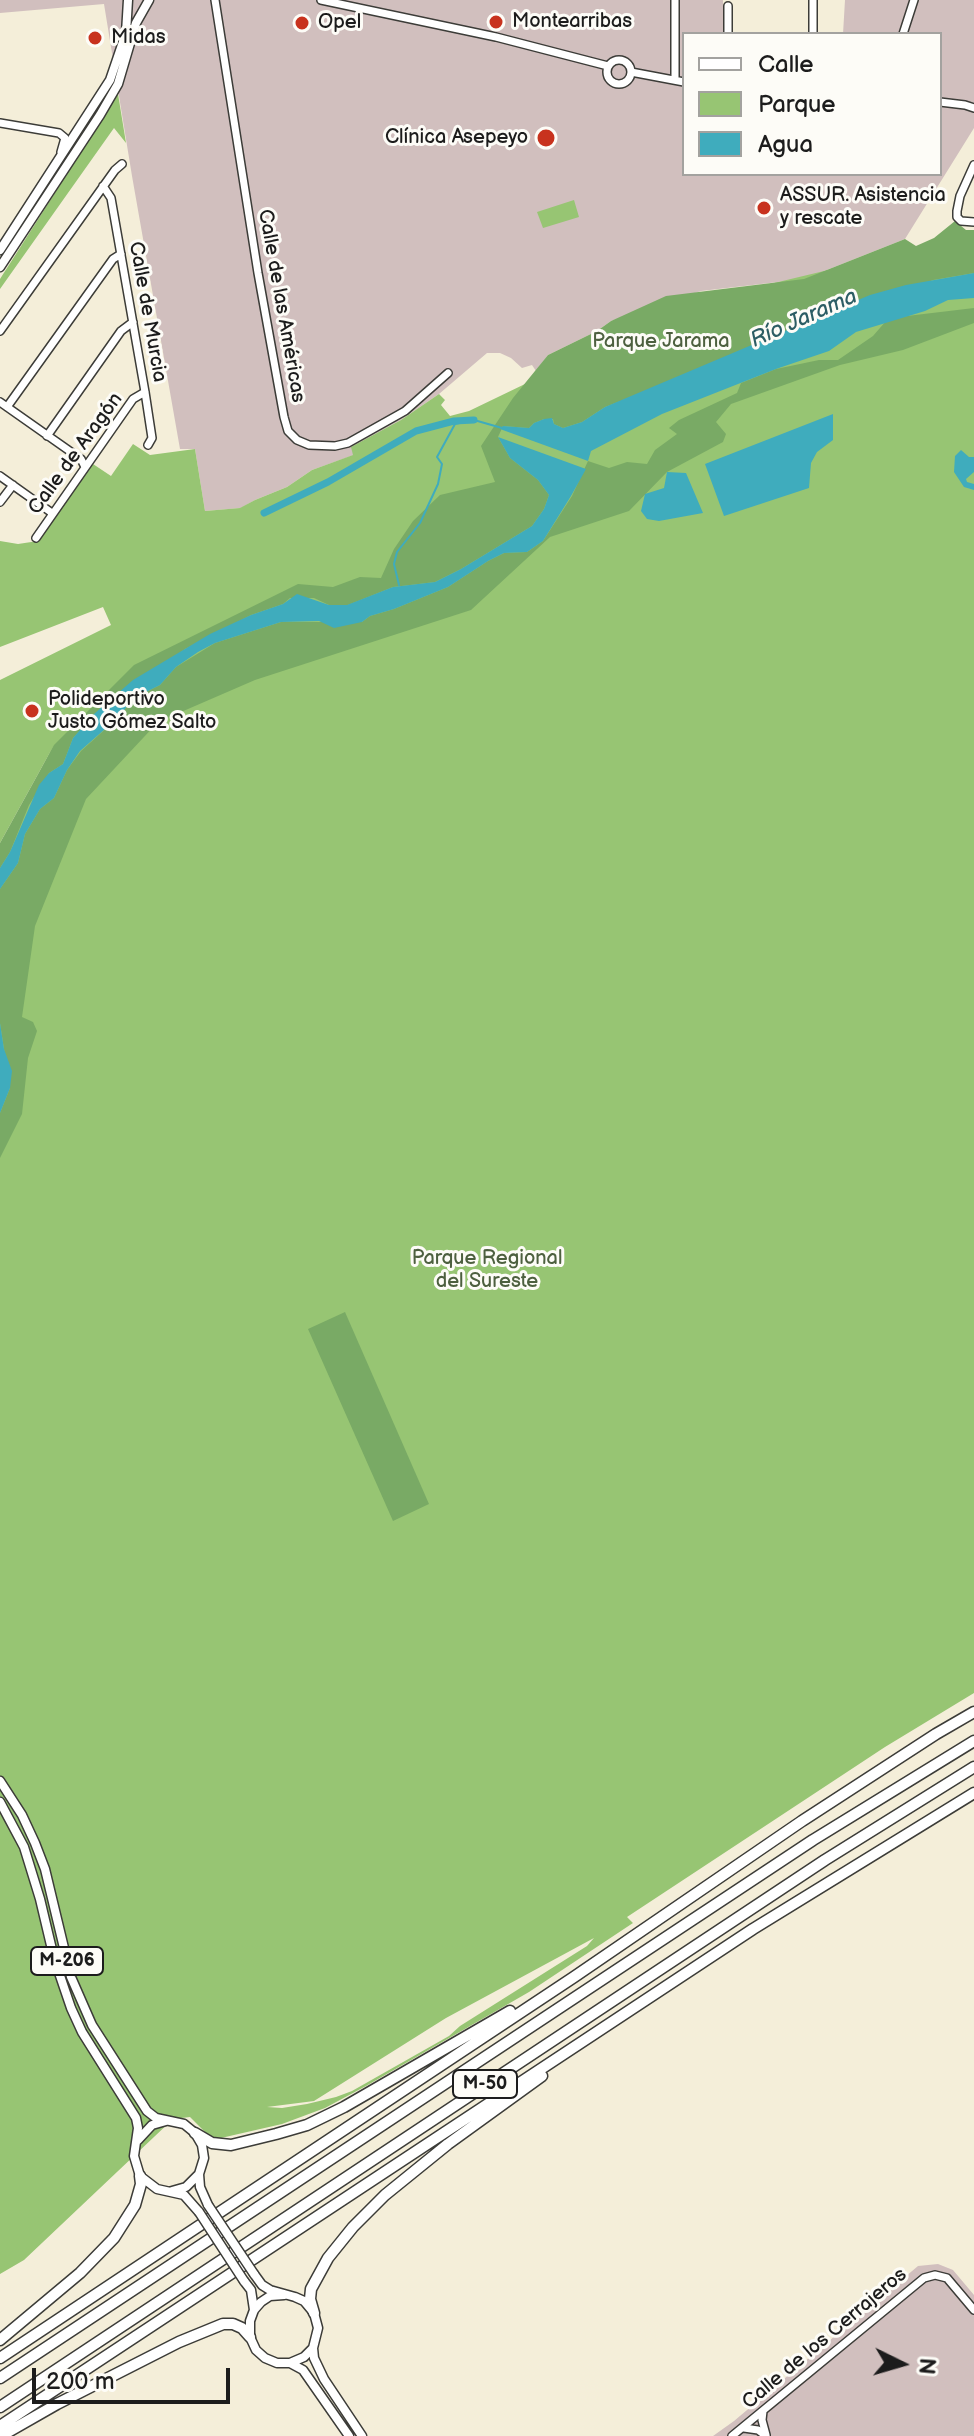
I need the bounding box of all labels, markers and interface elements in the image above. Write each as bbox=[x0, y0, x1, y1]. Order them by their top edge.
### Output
place label: Montearribas bbox=[512, 10, 632, 34]
place label: Opel bbox=[318, 11, 361, 35]
marker: Montearribas bbox=[487, 13, 505, 31]
marker: Opel bbox=[293, 14, 311, 32]
place label: Midas bbox=[111, 26, 166, 50]
marker: Midas bbox=[86, 29, 104, 47]
legend bbox=[682, 32, 942, 176]
text: Calle bbox=[758, 50, 813, 79]
text: Parque bbox=[758, 90, 836, 119]
place label: Clínica Asepeyo bbox=[385, 126, 528, 150]
marker: Clínica Asepeyo bbox=[535, 127, 557, 149]
text: Agua bbox=[758, 130, 813, 159]
place label: ASSUR. Asistencia y rescate bbox=[780, 184, 946, 231]
marker: ASSUR. Asistencia y rescate bbox=[755, 199, 773, 217]
street label: Calle de las Américas bbox=[252, 208, 310, 404]
street label: Calle de Murcia bbox=[123, 240, 171, 384]
water label: Río Jarama bbox=[747, 284, 861, 354]
park label: Parque Jarama bbox=[592, 330, 730, 354]
street label: Calle de Aragón bbox=[24, 388, 128, 520]
place label: Polideportivo Justo Gómez Salto bbox=[48, 688, 216, 735]
marker: Polideportivo Justo Gómez Salto bbox=[23, 702, 41, 720]
park label: Parque Regional del Sureste bbox=[412, 1247, 562, 1294]
road number: M-206 bbox=[31, 1947, 103, 1975]
road number: M-50 bbox=[453, 2070, 517, 2098]
street label: Calle de los Cerrajeros bbox=[738, 2263, 912, 2415]
north arrow bbox=[862, 2324, 942, 2404]
scale bar bbox=[36, 2352, 234, 2402]
text: N bbox=[912, 2357, 941, 2376]
text: 200 m bbox=[46, 2367, 115, 2396]

